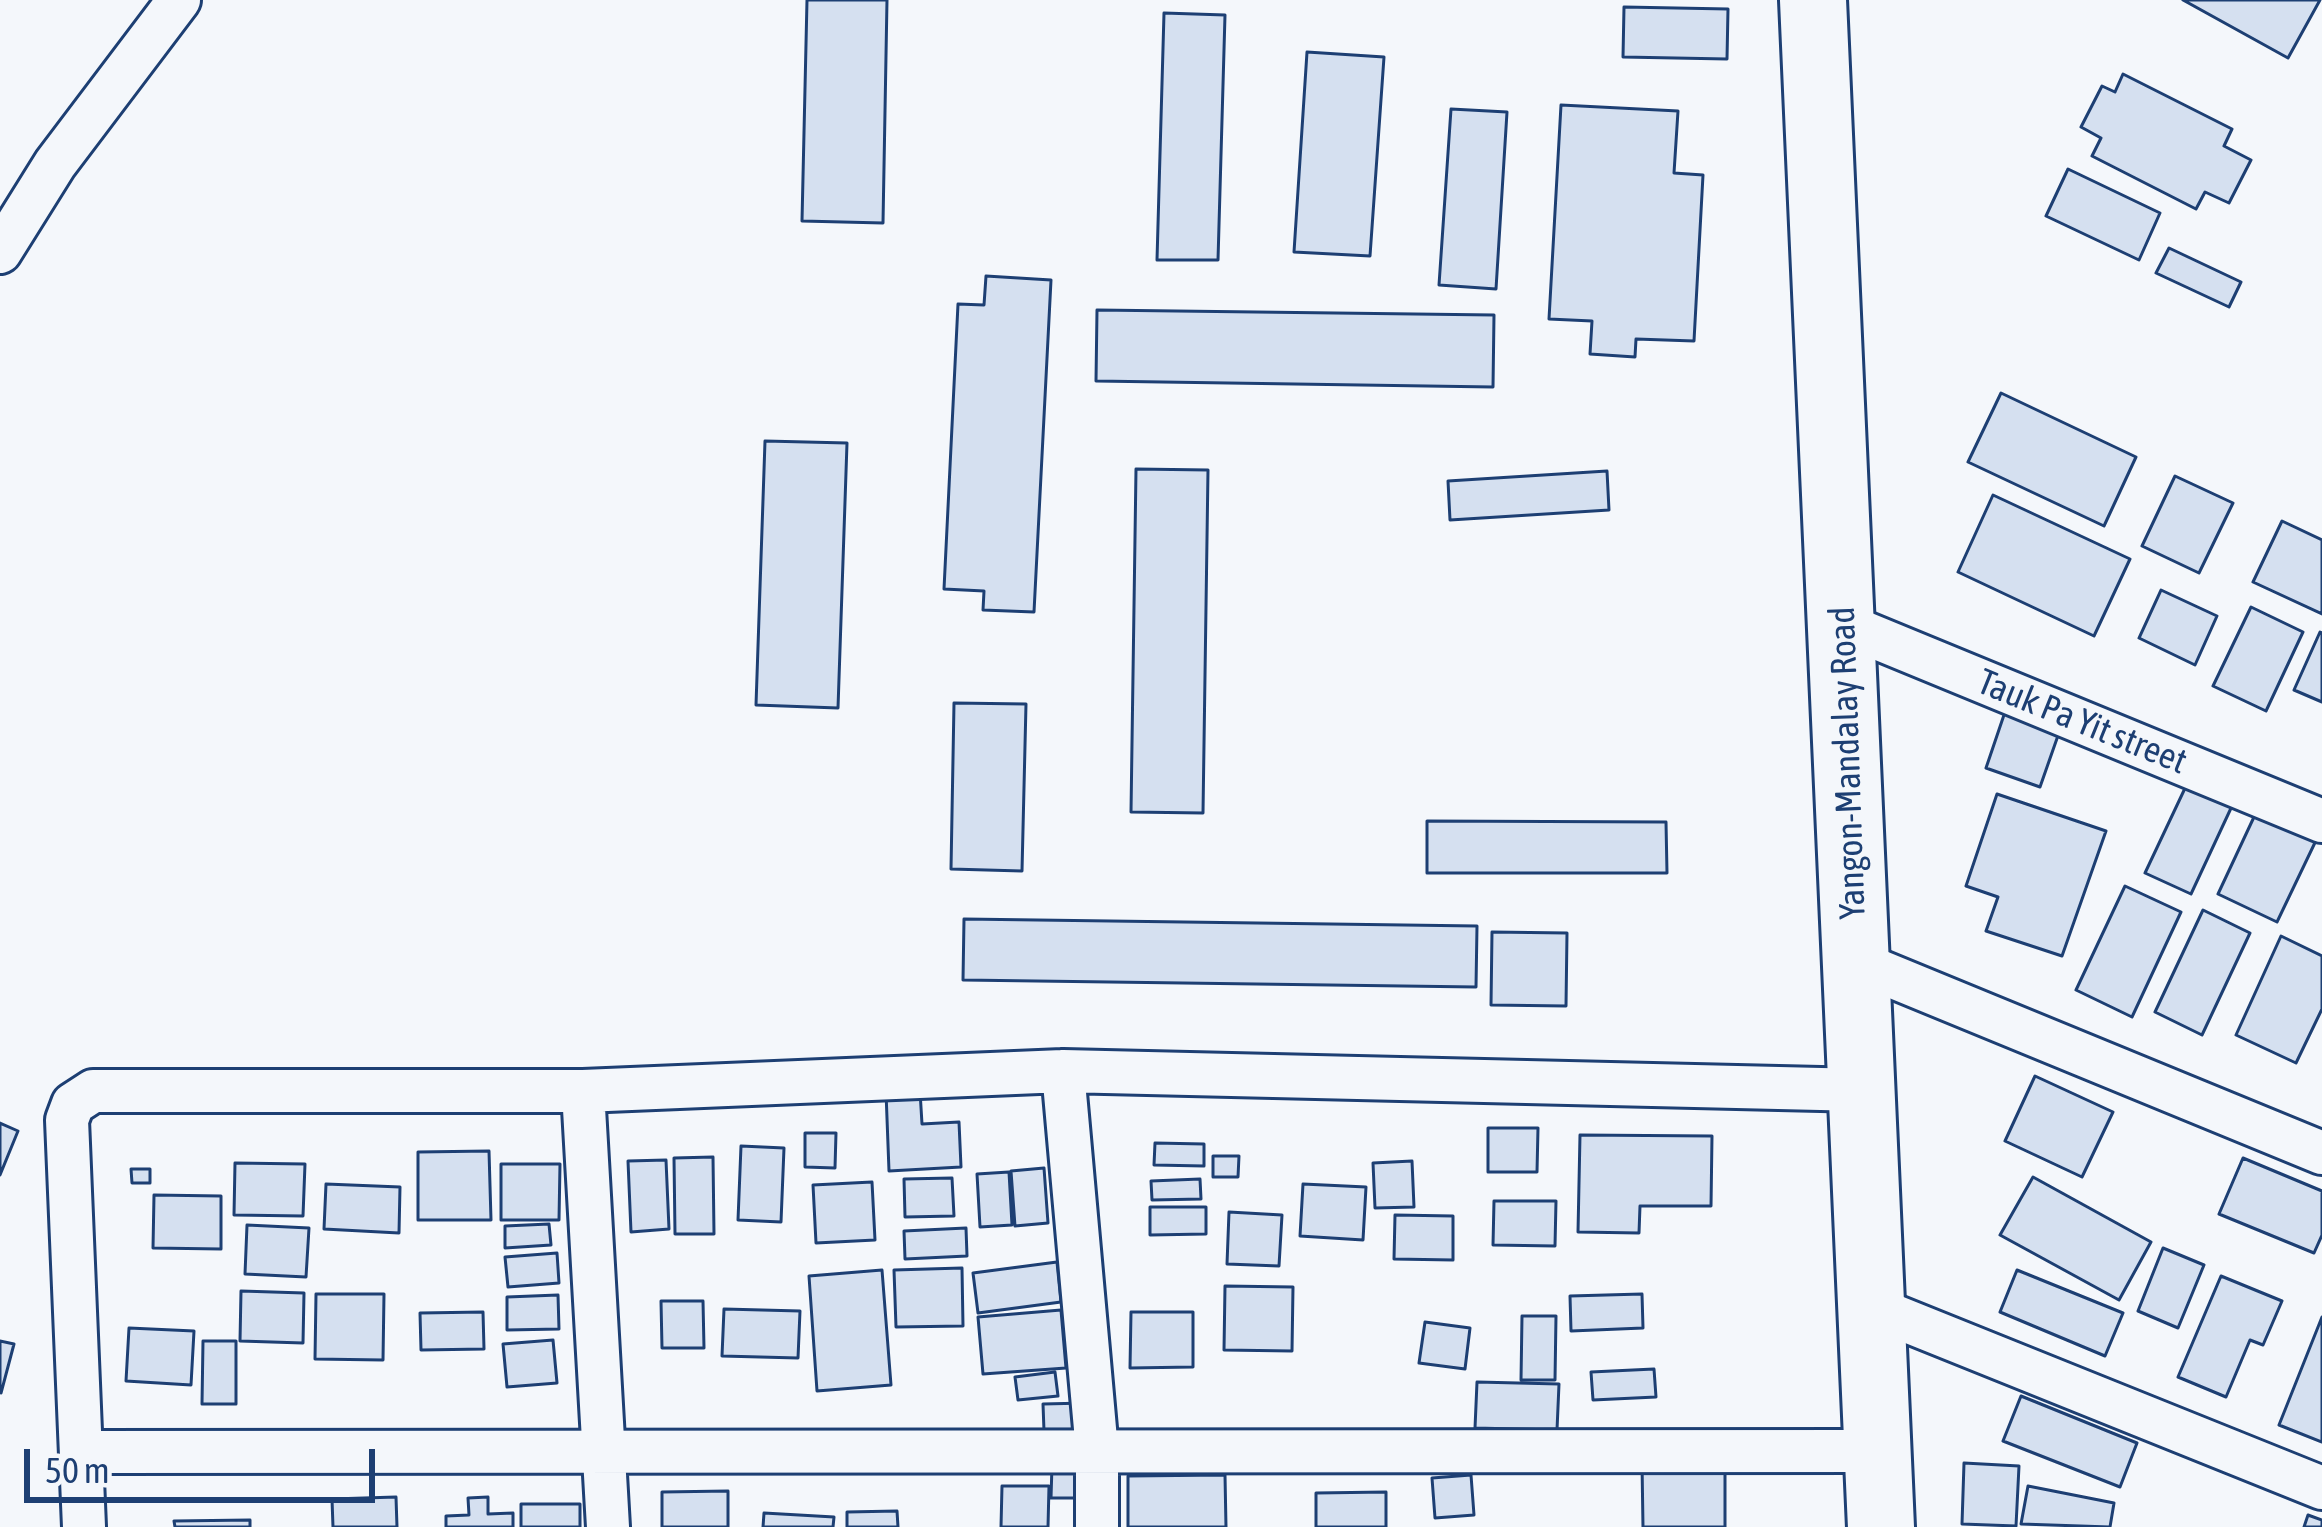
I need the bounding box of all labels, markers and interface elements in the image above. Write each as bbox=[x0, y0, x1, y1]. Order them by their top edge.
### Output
street label: Yangon-Mandalay Road bbox=[1821, 606, 1875, 920]
street label: Tauk Pa Yit street bbox=[1971, 660, 2193, 784]
scale bar bbox=[30, 1425, 381, 1499]
text: 50 m bbox=[45, 1449, 110, 1491]

